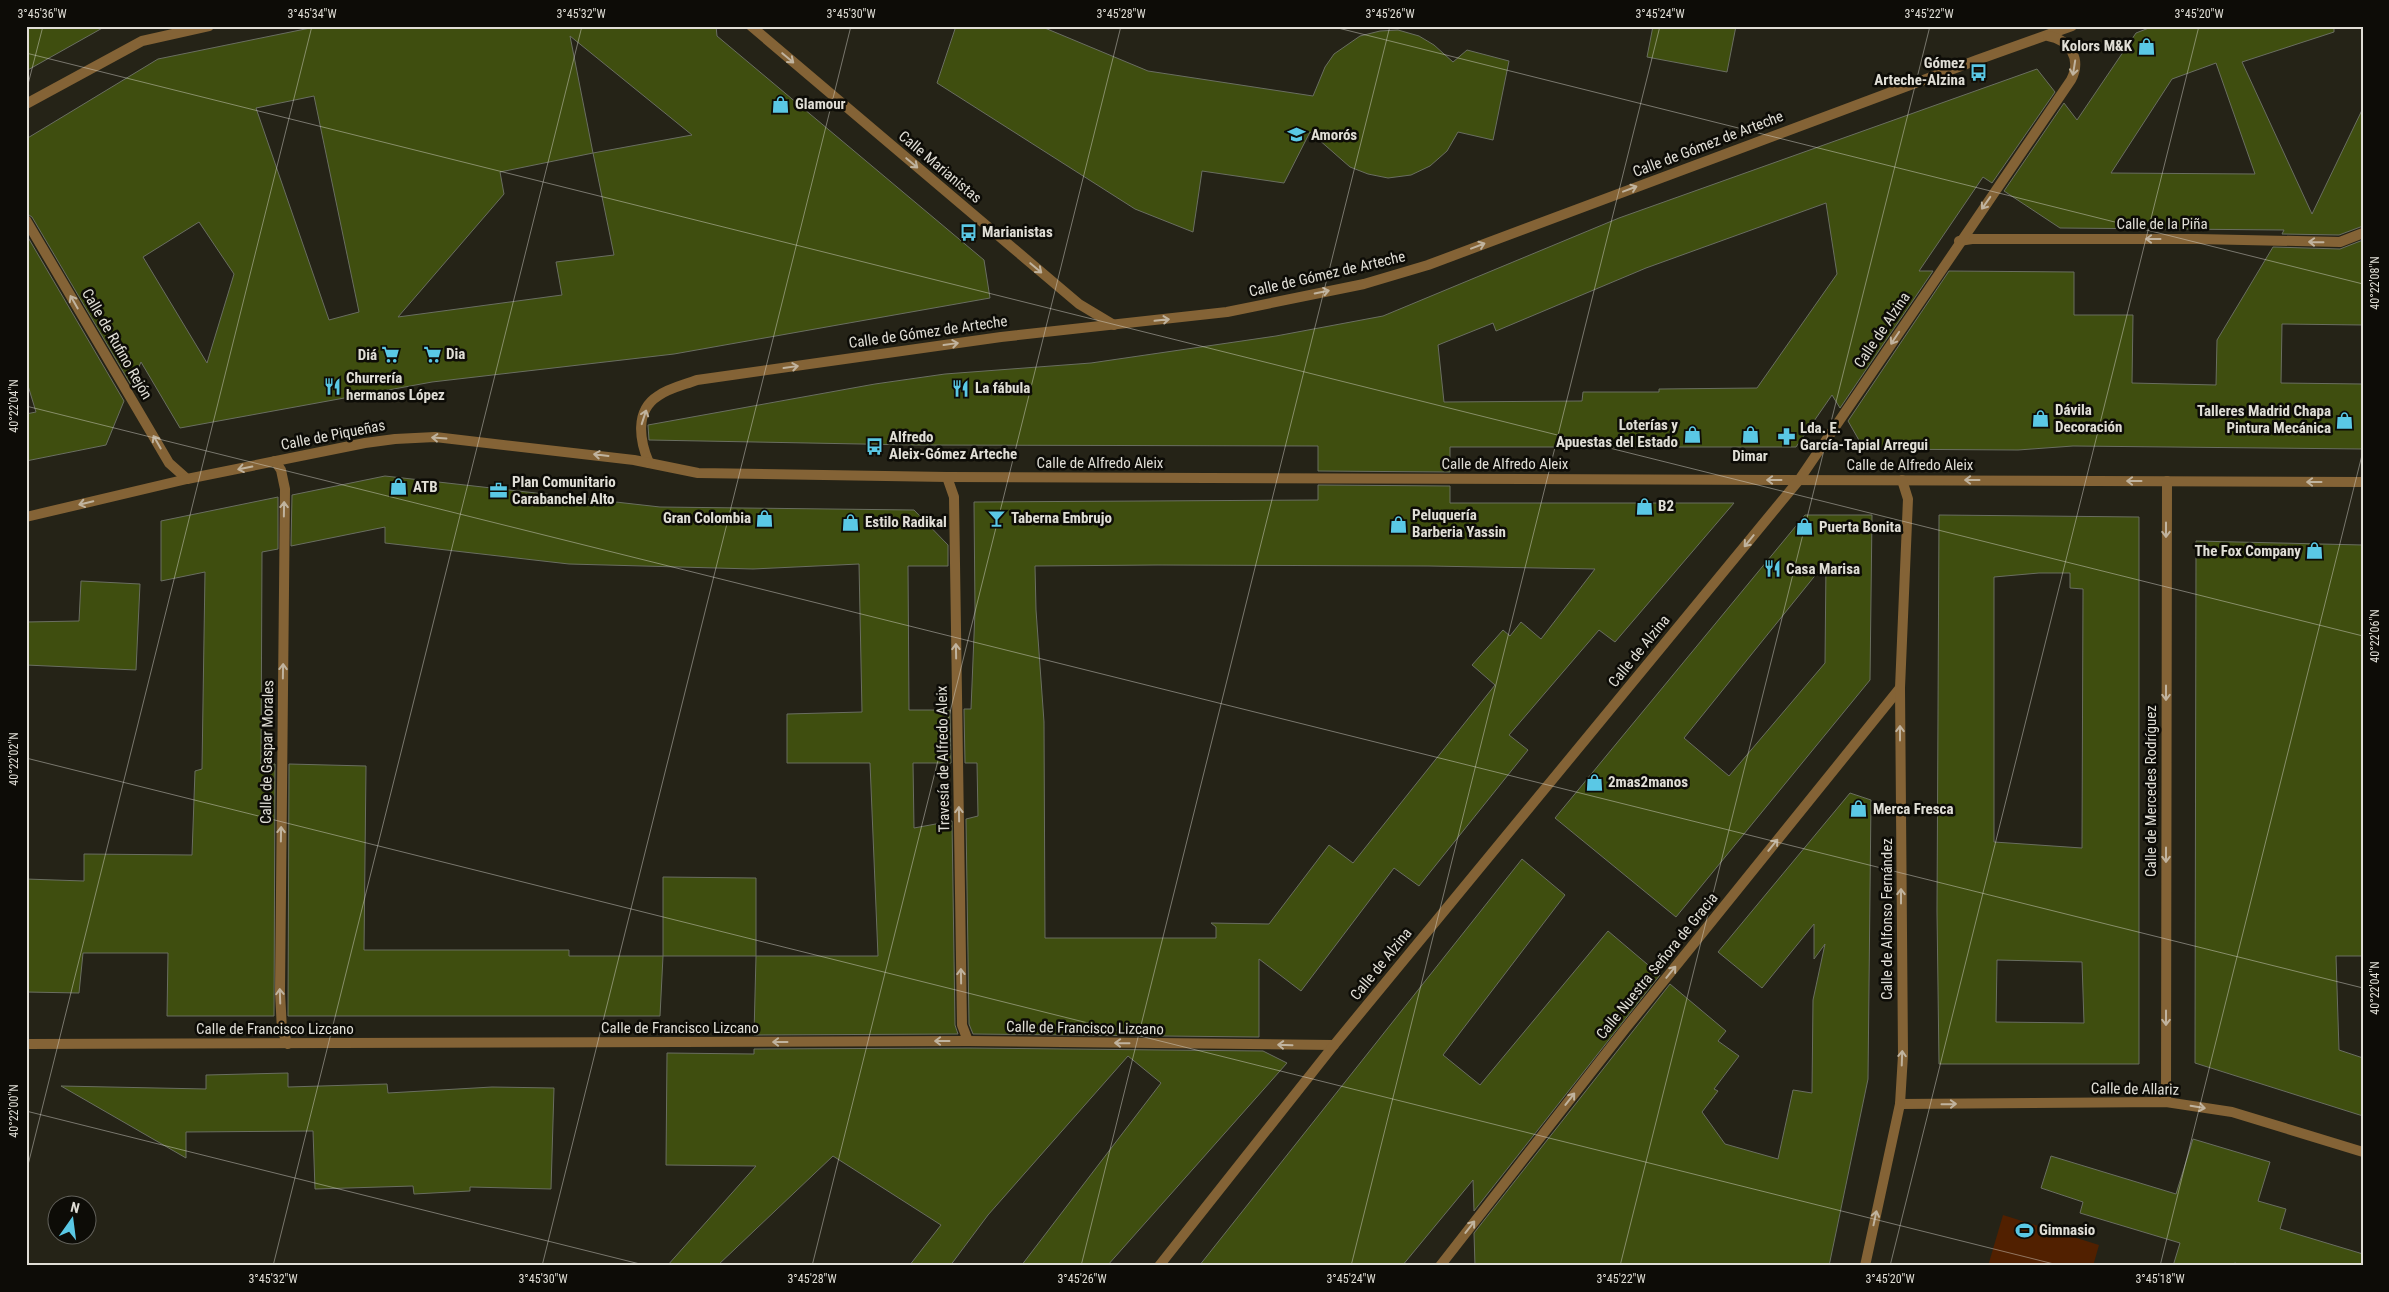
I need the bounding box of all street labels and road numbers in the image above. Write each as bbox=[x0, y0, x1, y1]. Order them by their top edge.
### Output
street label: Calle de Gómez de Arteche bbox=[1630, 107, 1786, 181]
street label: Calle Marianistas bbox=[895, 127, 985, 207]
street label: Calle de la Piña bbox=[2116, 215, 2208, 233]
street label: Calle de Gómez de Arteche bbox=[1247, 247, 1407, 301]
street label: Calle de Rufino Rejón bbox=[78, 285, 156, 403]
street label: Calle de Alzina bbox=[1850, 289, 1914, 371]
street label: Calle de Gómez de Arteche bbox=[848, 312, 1008, 352]
street label: Calle de Piqueñas bbox=[279, 416, 387, 454]
street label: Calle de Alfredo Aleix bbox=[1037, 454, 1164, 472]
street label: Calle de Alfredo Aleix bbox=[1442, 455, 1569, 473]
street label: Calle de Alfredo Aleix bbox=[1847, 456, 1974, 474]
street label: Calle de Alzina bbox=[1604, 611, 1674, 691]
street label: Calle de Gaspar Morales bbox=[257, 680, 277, 824]
street label: Travesía de Alfredo Aleix bbox=[933, 685, 953, 833]
street label: Calle de Mercedes Rodríguez bbox=[2142, 705, 2160, 877]
street label: Calle de Alfonso Fernández bbox=[1878, 838, 1896, 1000]
street label: Calle Nuestra Señora de Gracia bbox=[1592, 889, 1722, 1043]
street label: Calle de Alzina bbox=[1346, 924, 1416, 1004]
street label: Calle de Francisco Lizcano bbox=[1006, 1018, 1164, 1038]
street label: Calle de Francisco Lizcano bbox=[601, 1019, 759, 1037]
street label: Calle de Francisco Lizcano bbox=[196, 1020, 354, 1038]
street label: Calle de Allariz bbox=[2091, 1079, 2179, 1099]

